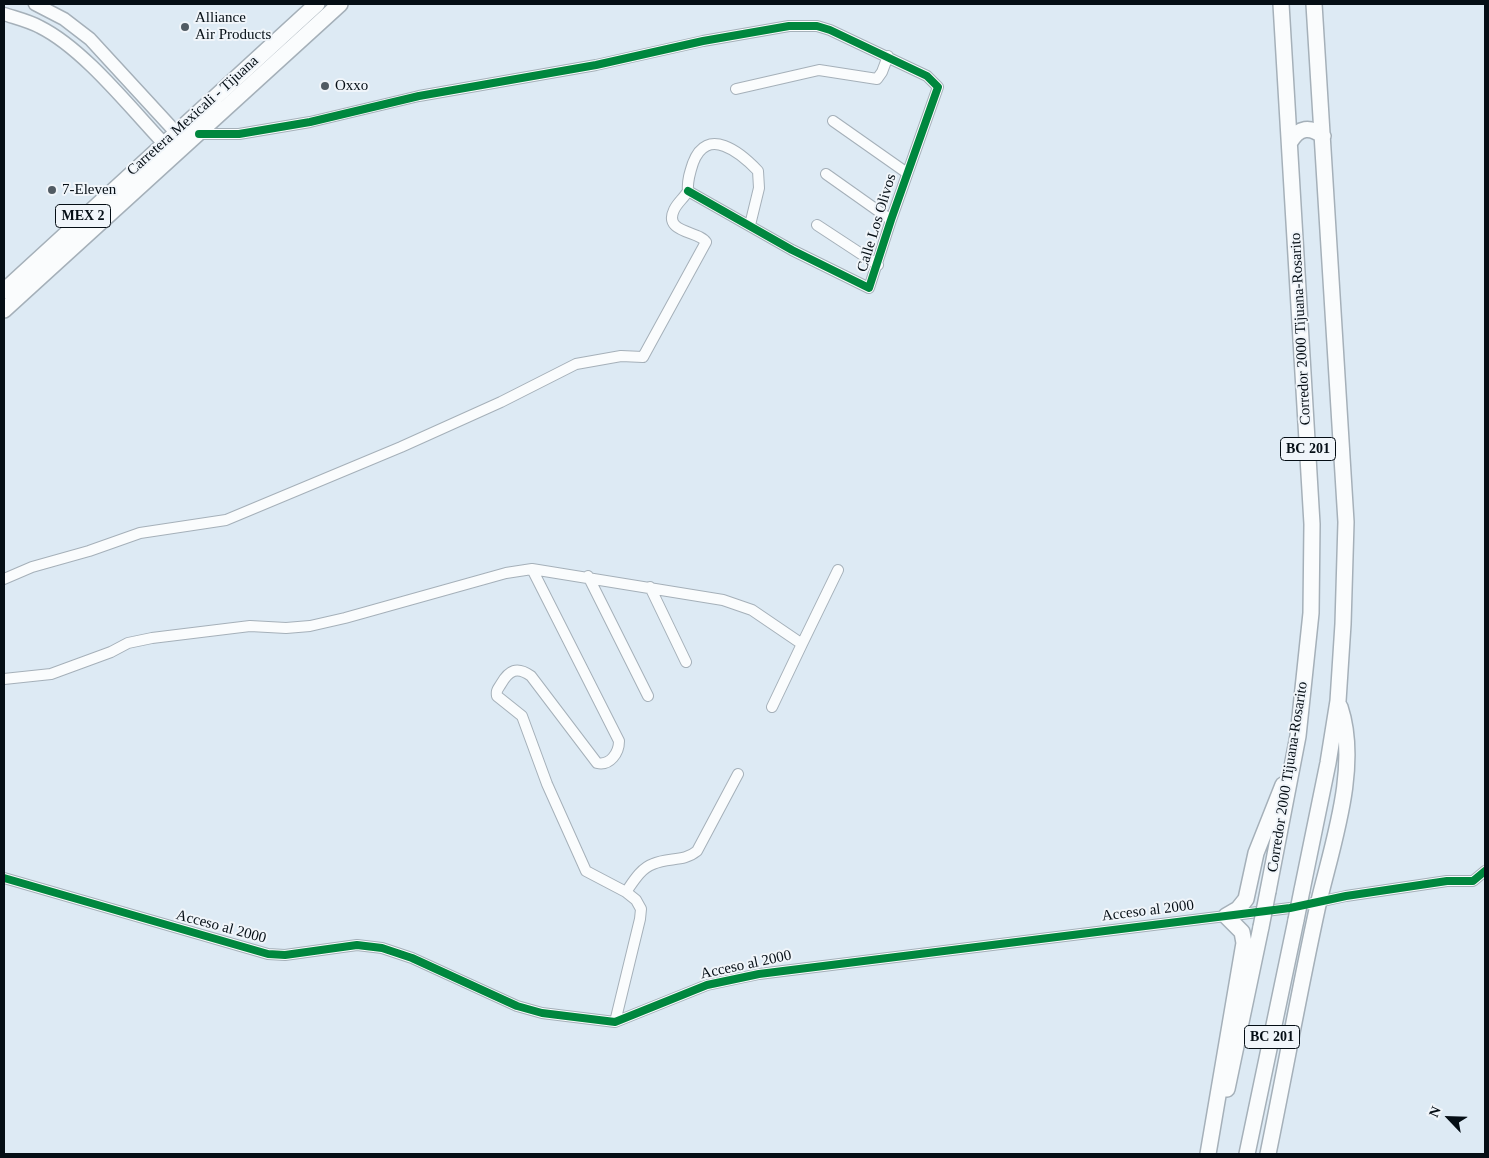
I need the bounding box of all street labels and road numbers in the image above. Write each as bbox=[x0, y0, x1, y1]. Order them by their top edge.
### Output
street label: Carretera Mexicali - Tijuana bbox=[124, 52, 262, 180]
street label: Calle Los Olivos bbox=[854, 172, 900, 274]
road number: MEX 2 bbox=[56, 205, 110, 228]
street label: Corredor 2000 Tijuana-Rosarito bbox=[1287, 232, 1315, 426]
road number: BC 201 bbox=[1280, 438, 1336, 460]
street label: Corredor 2000 Tijuana-Rosarito bbox=[1264, 680, 1312, 874]
street label: Acceso al 2000 bbox=[1101, 896, 1195, 926]
street label: Acceso al 2000 bbox=[174, 906, 268, 948]
street label: Acceso al 2000 bbox=[699, 947, 793, 983]
road number: BC 201 bbox=[1244, 1026, 1300, 1048]

